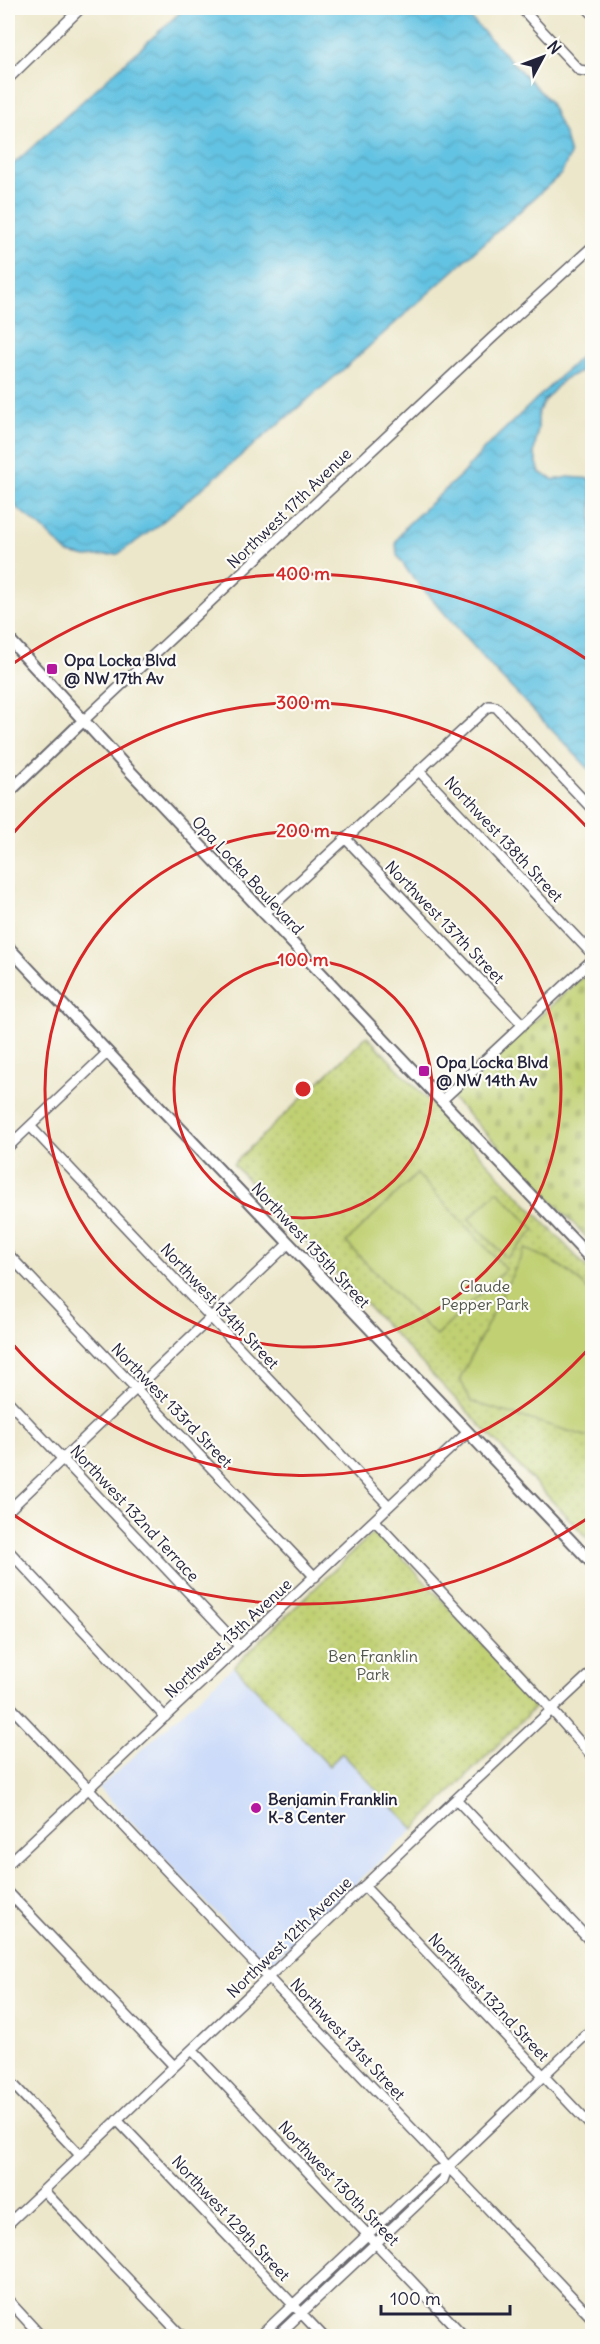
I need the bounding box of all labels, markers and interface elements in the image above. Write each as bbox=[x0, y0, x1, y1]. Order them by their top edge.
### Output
north arrow bbox=[513, 27, 573, 87]
text: N bbox=[543, 36, 565, 58]
street label: Northwest 17th Avenue bbox=[223, 444, 355, 572]
text: 400 m bbox=[276, 562, 330, 585]
place label: Opa Locka Blvd @ NW 17th Av bbox=[64, 650, 177, 689]
marker: Opa Locka Blvd @ NW 17th Av bbox=[45, 662, 59, 676]
text: 300 m bbox=[276, 691, 330, 714]
street label: Northwest 138th Street bbox=[441, 772, 568, 906]
street label: Opa Locka Boulevard bbox=[188, 812, 308, 938]
text: 200 m bbox=[276, 819, 330, 842]
street label: Northwest 137th Street bbox=[381, 856, 509, 988]
text: 100 m bbox=[278, 948, 329, 971]
place label: Opa Locka Blvd @ NW 14th Av bbox=[436, 1052, 549, 1091]
marker: Opa Locka Blvd @ NW 14th Av bbox=[417, 1064, 431, 1078]
centre of rings bbox=[293, 1079, 313, 1099]
street label: Northwest 135th Street bbox=[248, 1178, 375, 1312]
street label: Northwest 134th Street bbox=[157, 1239, 284, 1373]
park label: Claude Pepper Park bbox=[441, 1276, 529, 1314]
street label: Northwest 133rd Street bbox=[107, 1339, 237, 1472]
street label: Northwest 132nd Terrace bbox=[66, 1441, 204, 1585]
street label: Northwest 13th Avenue bbox=[160, 1574, 296, 1702]
park label: Ben Franklin Park bbox=[328, 1646, 418, 1684]
place label: Benjamin Franklin K-8 Center bbox=[268, 1789, 398, 1827]
marker: Benjamin Franklin K-8 Center bbox=[249, 1801, 263, 1815]
street label: Northwest 12th Avenue bbox=[222, 1872, 356, 2002]
street label: Northwest 132nd Street bbox=[424, 1929, 554, 2066]
street label: Northwest 131st Street bbox=[286, 1974, 410, 2105]
street label: Northwest 130th Street bbox=[274, 2116, 404, 2250]
street label: Northwest 129th Street bbox=[168, 2151, 295, 2285]
scale bar bbox=[381, 2278, 510, 2316]
text: 100 m bbox=[390, 2287, 441, 2310]

